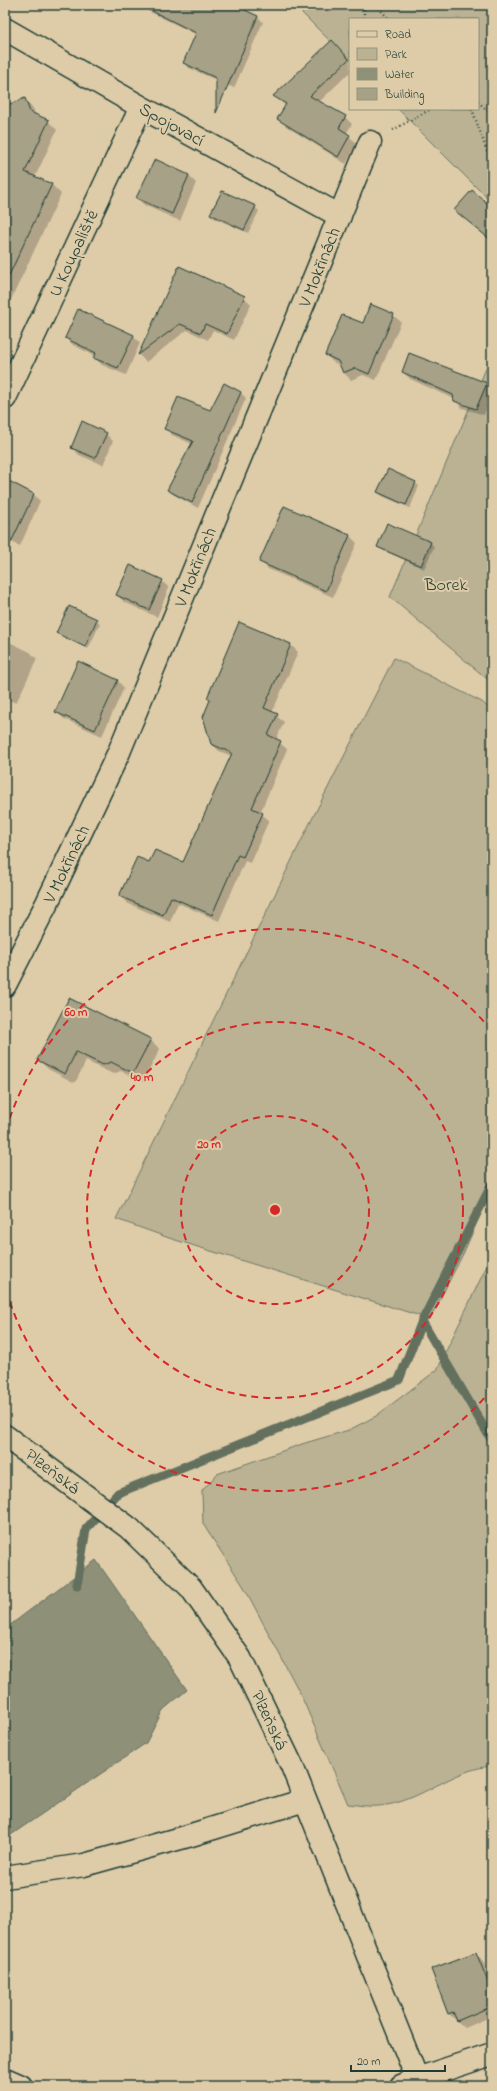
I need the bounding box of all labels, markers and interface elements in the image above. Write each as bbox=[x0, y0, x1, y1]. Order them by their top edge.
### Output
legend bbox=[349, 18, 479, 110]
text: Road bbox=[385, 26, 411, 44]
text: Park bbox=[385, 46, 407, 64]
text: Water bbox=[385, 66, 414, 84]
text: Building bbox=[384, 86, 424, 105]
street label: Spojovací bbox=[134, 97, 208, 154]
street label: U Koupaliště bbox=[43, 205, 107, 302]
street label: V Mokřinách bbox=[293, 224, 349, 312]
street label: V Mokřinách bbox=[169, 524, 225, 612]
park label: Borek bbox=[423, 573, 468, 599]
street label: V Mokřinách bbox=[37, 821, 98, 909]
text: 60 m bbox=[64, 1004, 88, 1022]
text: 40 m bbox=[130, 1069, 154, 1087]
text: 20 m bbox=[196, 1136, 221, 1154]
centre of rings bbox=[268, 1203, 282, 1217]
street label: Plzeňská bbox=[19, 1443, 85, 1502]
street label: Plzeňská bbox=[243, 1687, 293, 1755]
scale bar bbox=[351, 2047, 445, 2073]
text: 20 m bbox=[357, 2053, 380, 2071]

